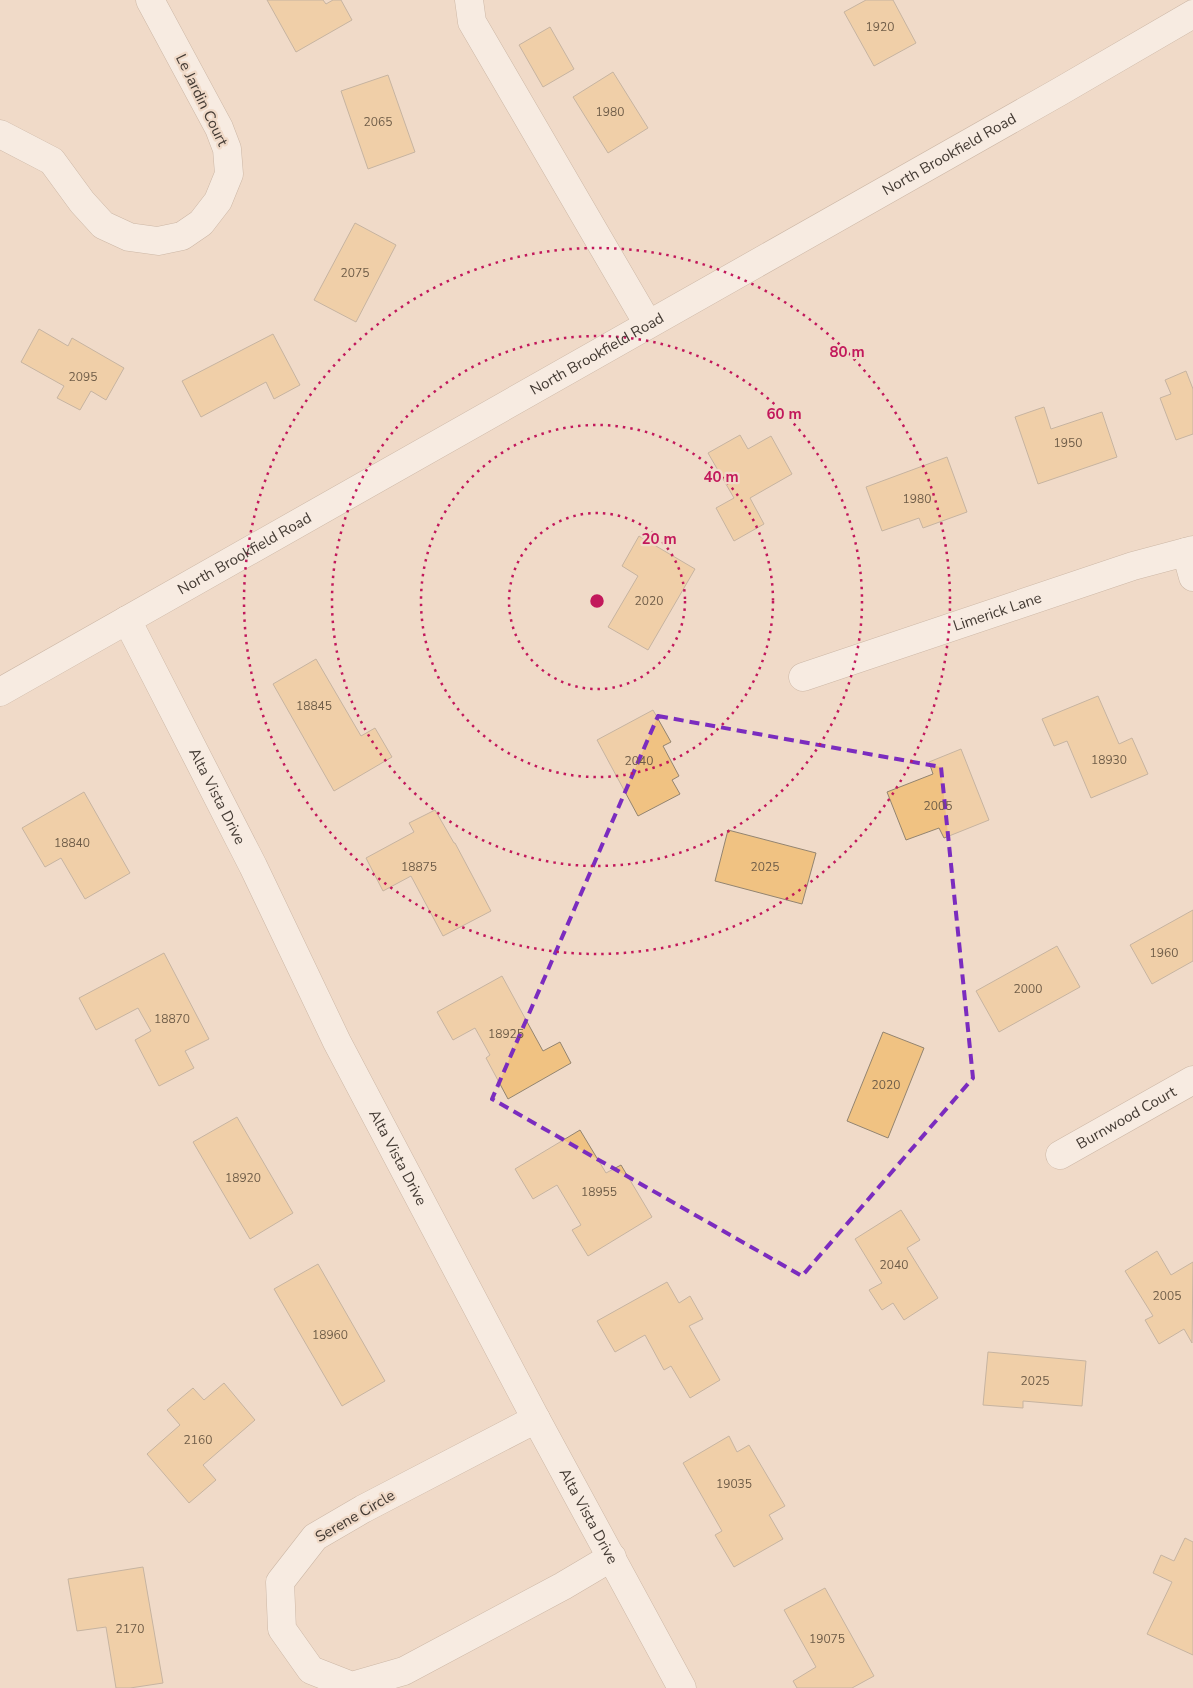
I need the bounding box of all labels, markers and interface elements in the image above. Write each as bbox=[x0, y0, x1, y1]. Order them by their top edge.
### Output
house number: 1920 bbox=[866, 19, 894, 35]
street label: Le Jardin Court bbox=[171, 51, 233, 150]
house number: 1980 bbox=[596, 104, 624, 120]
street label: North Brookfield Road bbox=[879, 108, 1020, 200]
house number: 2065 bbox=[364, 114, 392, 130]
house number: 2075 bbox=[341, 265, 369, 281]
street label: North Brookfield Road bbox=[526, 308, 667, 400]
text: 80 m bbox=[829, 342, 865, 362]
house number: 2095 bbox=[69, 369, 97, 385]
text: 60 m bbox=[766, 404, 802, 424]
house number: 1950 bbox=[1054, 435, 1082, 451]
text: 40 m bbox=[703, 467, 739, 487]
house number: 1980 bbox=[903, 491, 931, 507]
street label: North Brookfield Road bbox=[174, 508, 315, 599]
text: 20 m bbox=[641, 529, 677, 549]
street label: Limerick Lane bbox=[950, 587, 1044, 636]
centre of rings bbox=[588, 592, 606, 610]
house number: 2020 bbox=[635, 593, 663, 609]
house number: 18845 bbox=[296, 698, 332, 714]
street label: Alta Vista Drive bbox=[184, 745, 250, 848]
house number: 18930 bbox=[1091, 752, 1127, 768]
house number: 2040 bbox=[625, 753, 653, 769]
house number: 2005 bbox=[924, 798, 952, 814]
house number: 18840 bbox=[54, 835, 90, 851]
house number: 18875 bbox=[401, 859, 437, 875]
house number: 2025 bbox=[751, 859, 779, 875]
house number: 1960 bbox=[1150, 945, 1178, 961]
house number: 2000 bbox=[1014, 981, 1042, 997]
house number: 18870 bbox=[154, 1011, 190, 1027]
house number: 18925 bbox=[488, 1026, 524, 1042]
house number: 2020 bbox=[872, 1077, 900, 1093]
street label: Burnwood Court bbox=[1073, 1081, 1180, 1154]
street label: Alta Vista Drive bbox=[364, 1106, 432, 1209]
house number: 18920 bbox=[225, 1170, 261, 1186]
house number: 18955 bbox=[581, 1184, 617, 1200]
house number: 2040 bbox=[880, 1257, 908, 1273]
house number: 2005 bbox=[1153, 1288, 1181, 1304]
house number: 18960 bbox=[312, 1327, 348, 1343]
house number: 2025 bbox=[1021, 1373, 1049, 1389]
house number: 2160 bbox=[184, 1432, 212, 1448]
street label: Alta Vista Drive bbox=[555, 1465, 623, 1567]
house number: 19035 bbox=[716, 1476, 752, 1492]
street label: Serene Circle bbox=[311, 1485, 399, 1547]
house number: 2170 bbox=[116, 1621, 144, 1637]
house number: 19075 bbox=[809, 1631, 845, 1647]

